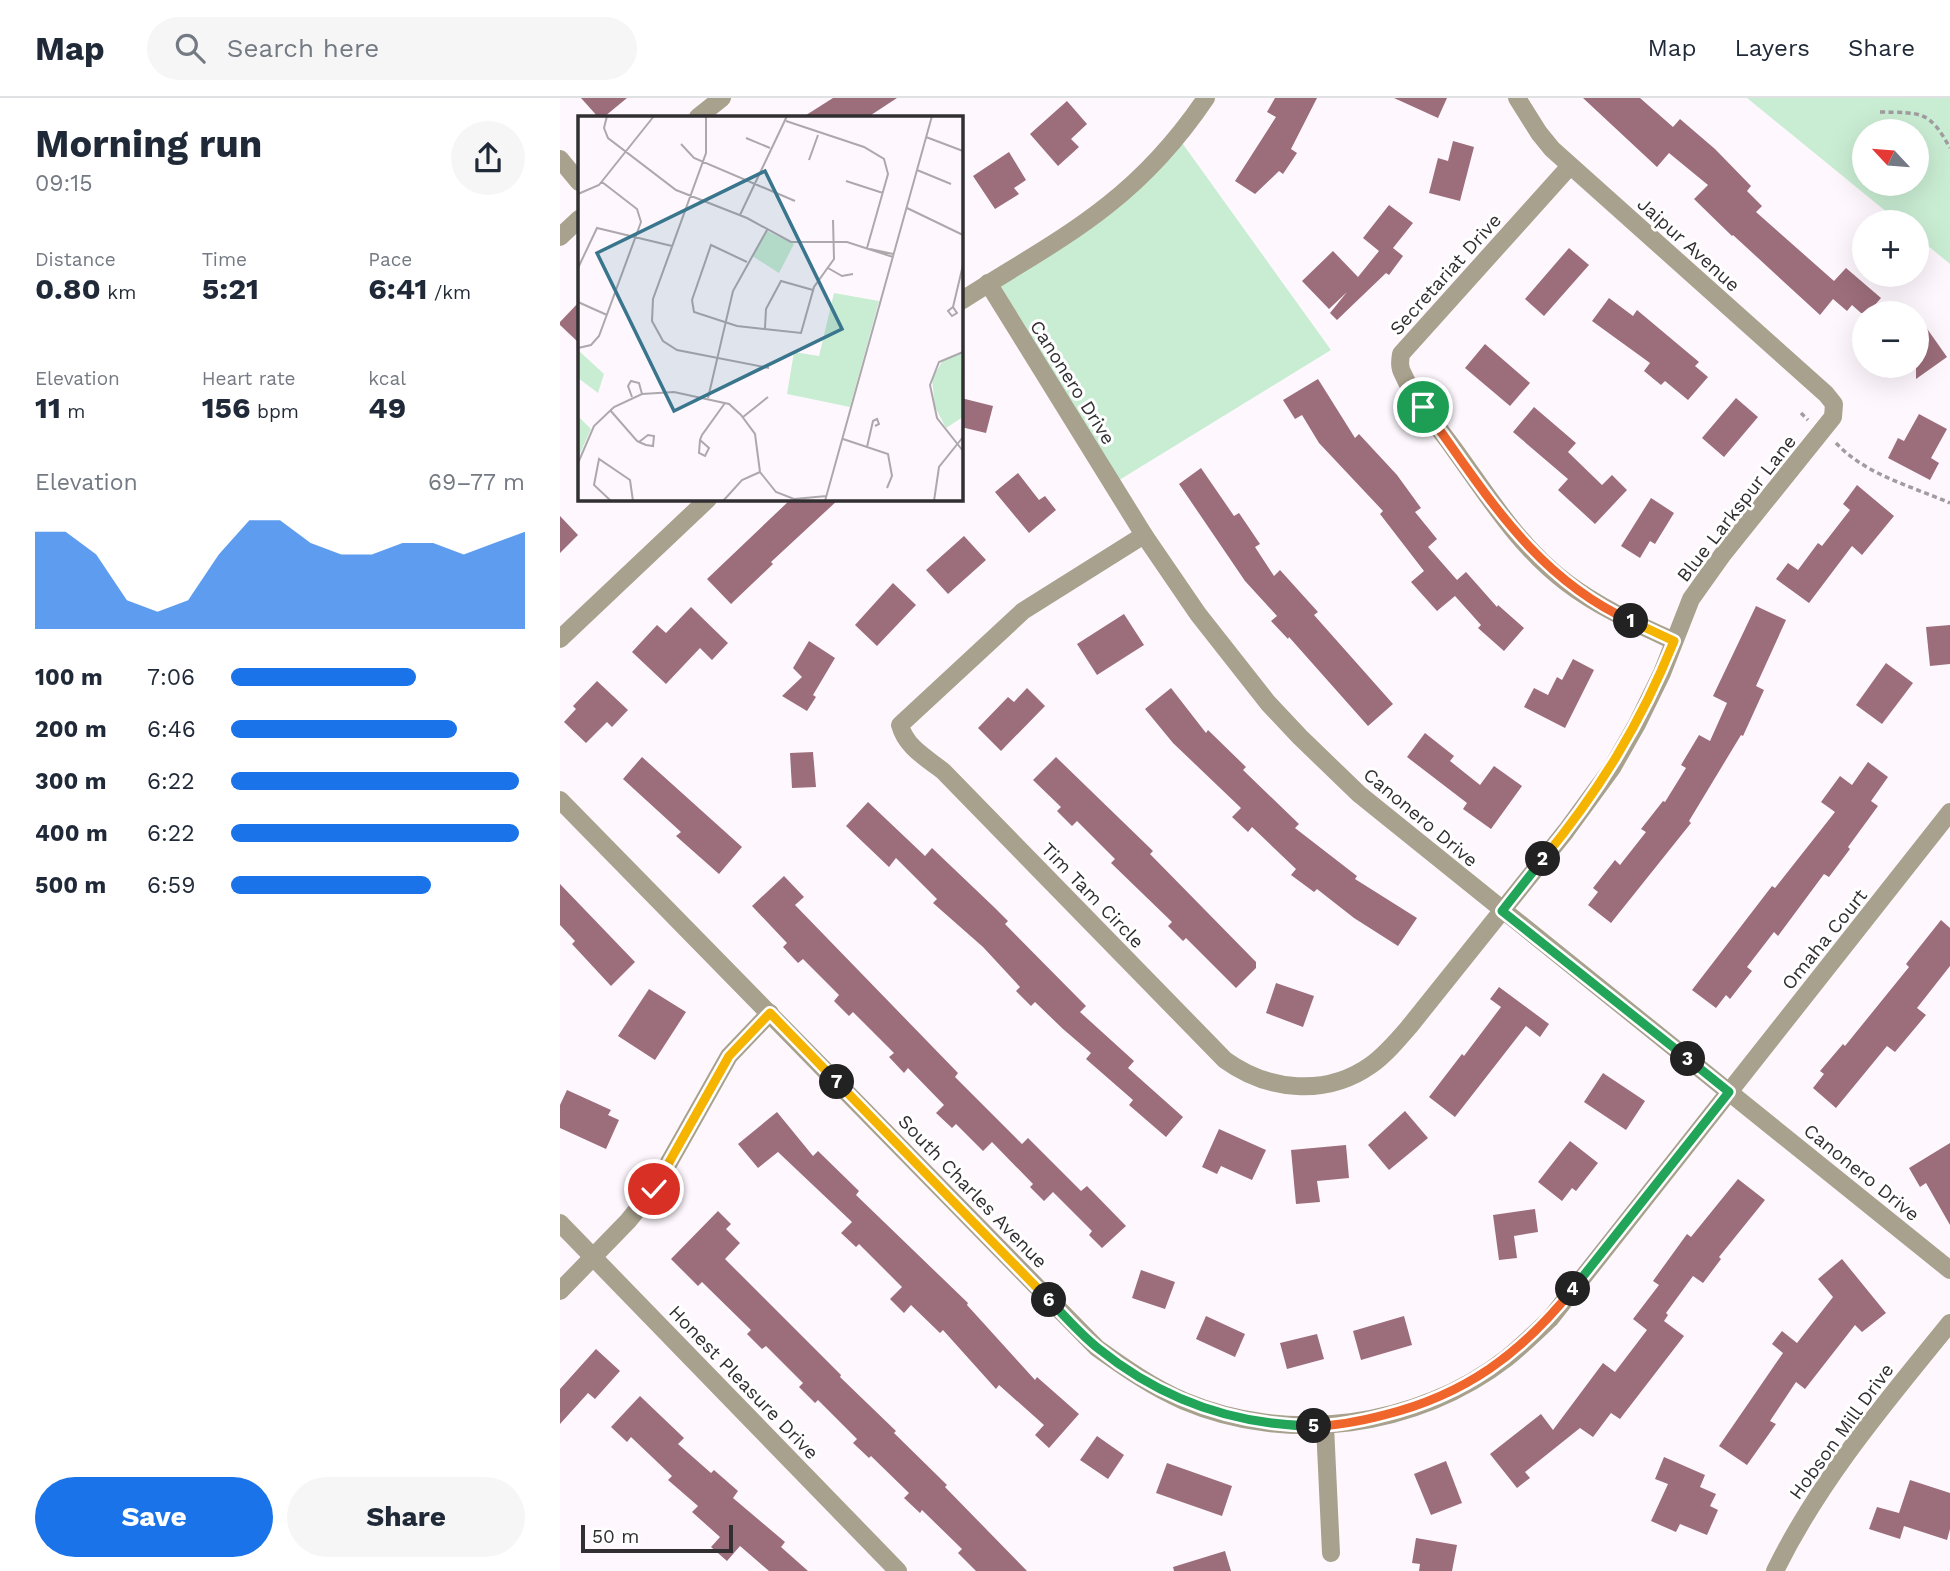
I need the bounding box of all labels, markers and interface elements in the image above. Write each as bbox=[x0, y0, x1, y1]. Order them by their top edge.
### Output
search box bbox=[147, 17, 637, 80]
text: Map bbox=[35, 29, 105, 68]
icon: search bbox=[171, 29, 209, 67]
text: Search here bbox=[227, 33, 379, 63]
text: Map bbox=[1648, 34, 1696, 62]
text: Layers bbox=[1734, 34, 1810, 62]
text: Share bbox=[1848, 34, 1915, 62]
inset map bbox=[578, 116, 962, 500]
north arrow bbox=[1852, 119, 1928, 196]
map controls bbox=[1852, 119, 1929, 378]
button: share bbox=[451, 121, 525, 195]
text: Morning run bbox=[35, 122, 262, 166]
text: 09:15 bbox=[35, 170, 93, 197]
street label: Jaipur Avenue bbox=[1633, 192, 1745, 296]
street label: Secretariat Drive bbox=[1385, 209, 1506, 340]
button: + bbox=[1852, 210, 1929, 287]
text: Distance bbox=[35, 248, 116, 271]
text: Time bbox=[202, 248, 247, 271]
text: Pace bbox=[368, 248, 412, 271]
text: 0.80 bbox=[35, 271, 101, 306]
text: 5:21 bbox=[202, 271, 259, 306]
text: 6:41 bbox=[368, 271, 427, 306]
text: km bbox=[101, 281, 136, 304]
text: /km bbox=[427, 281, 471, 304]
button: − bbox=[1852, 301, 1929, 378]
street label: Canonero Drive bbox=[1025, 316, 1120, 449]
text: Elevation bbox=[35, 367, 120, 390]
text: Heart rate bbox=[202, 367, 296, 390]
text: kcal bbox=[368, 367, 406, 390]
pin bbox=[1393, 377, 1453, 437]
icon: arrive bbox=[1404, 388, 1442, 426]
text: 11 bbox=[35, 390, 61, 425]
text: 156 bbox=[202, 390, 251, 425]
text: 49 bbox=[368, 390, 406, 425]
text: m bbox=[61, 400, 85, 423]
text: bpm bbox=[251, 400, 299, 423]
street label: Blue Larkspur Lane bbox=[1672, 430, 1801, 586]
text: Elevation bbox=[35, 469, 138, 496]
text: 69–77 m bbox=[428, 469, 525, 496]
pin: 1 bbox=[1614, 603, 1648, 638]
text: 1 bbox=[1626, 609, 1635, 632]
text: 100 m bbox=[35, 664, 103, 691]
text: 7:06 bbox=[147, 664, 195, 691]
text: 200 m bbox=[35, 716, 107, 743]
text: 6:46 bbox=[147, 716, 196, 743]
street label: Canonero Drive bbox=[1359, 763, 1483, 872]
text: 300 m bbox=[35, 768, 106, 795]
text: 6:22 bbox=[147, 768, 195, 795]
text: 400 m bbox=[35, 820, 108, 847]
text: 6:22 bbox=[147, 820, 195, 847]
street label: Tim Tam Circle bbox=[1036, 838, 1149, 953]
pin: 2 bbox=[1525, 842, 1560, 876]
text: 2 bbox=[1537, 847, 1548, 870]
text: 500 m bbox=[35, 872, 106, 899]
text: 6:59 bbox=[147, 872, 195, 899]
street label: Omaha Court bbox=[1777, 884, 1872, 994]
pin: 3 bbox=[1670, 1042, 1706, 1076]
text: 3 bbox=[1682, 1047, 1693, 1070]
pin: 7 bbox=[820, 1065, 854, 1100]
text: 7 bbox=[831, 1070, 842, 1093]
street label: South Charles Avenue bbox=[893, 1110, 1052, 1273]
street label: Canonero Drive bbox=[1799, 1119, 1924, 1226]
pin bbox=[624, 1159, 684, 1219]
icon: check bbox=[635, 1170, 673, 1208]
pin: 4 bbox=[1556, 1272, 1590, 1306]
text: 4 bbox=[1566, 1277, 1579, 1300]
pin: 6 bbox=[1032, 1282, 1066, 1318]
text: 6 bbox=[1043, 1288, 1054, 1311]
street label: Honest Pleasure Drive bbox=[664, 1300, 823, 1464]
street label: Hobson Mill Drive bbox=[1784, 1359, 1899, 1504]
pin: 5 bbox=[1296, 1408, 1332, 1444]
text: 5 bbox=[1308, 1414, 1319, 1437]
button: Save bbox=[35, 1477, 273, 1557]
button: Share bbox=[287, 1477, 525, 1557]
scale bar bbox=[581, 1522, 733, 1554]
text: 50 m bbox=[592, 1525, 639, 1548]

